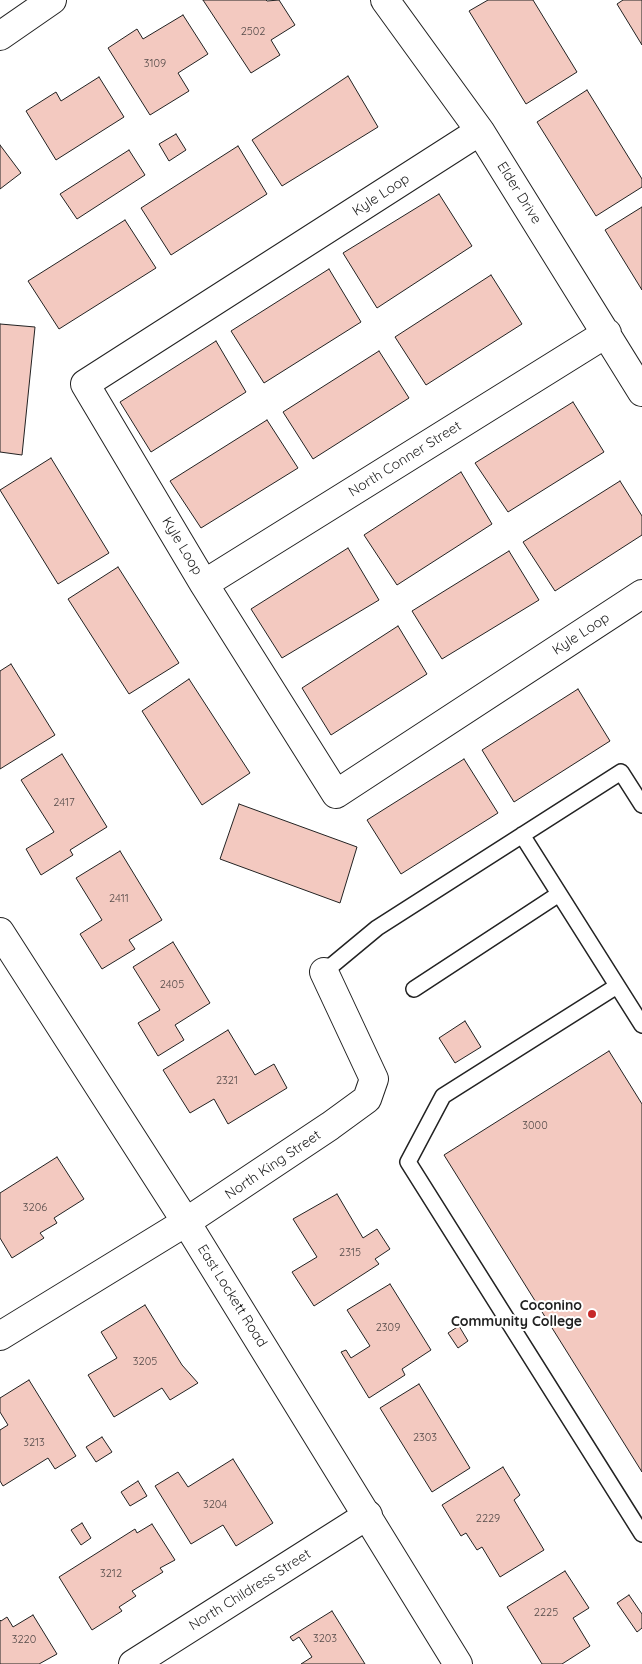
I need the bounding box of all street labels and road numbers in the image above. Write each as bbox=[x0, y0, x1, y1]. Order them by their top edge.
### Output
street label: Elder Drive bbox=[493, 159, 545, 227]
street label: Kyle Loop bbox=[349, 170, 413, 220]
street label: North Conner Street bbox=[346, 418, 464, 500]
street label: Kyle Loop bbox=[158, 514, 206, 578]
street label: Kyle Loop bbox=[549, 609, 613, 659]
street label: North King Street bbox=[222, 1127, 324, 1203]
street label: East Lockett Road bbox=[194, 1242, 270, 1350]
street label: North Childress Street bbox=[186, 1546, 314, 1634]

